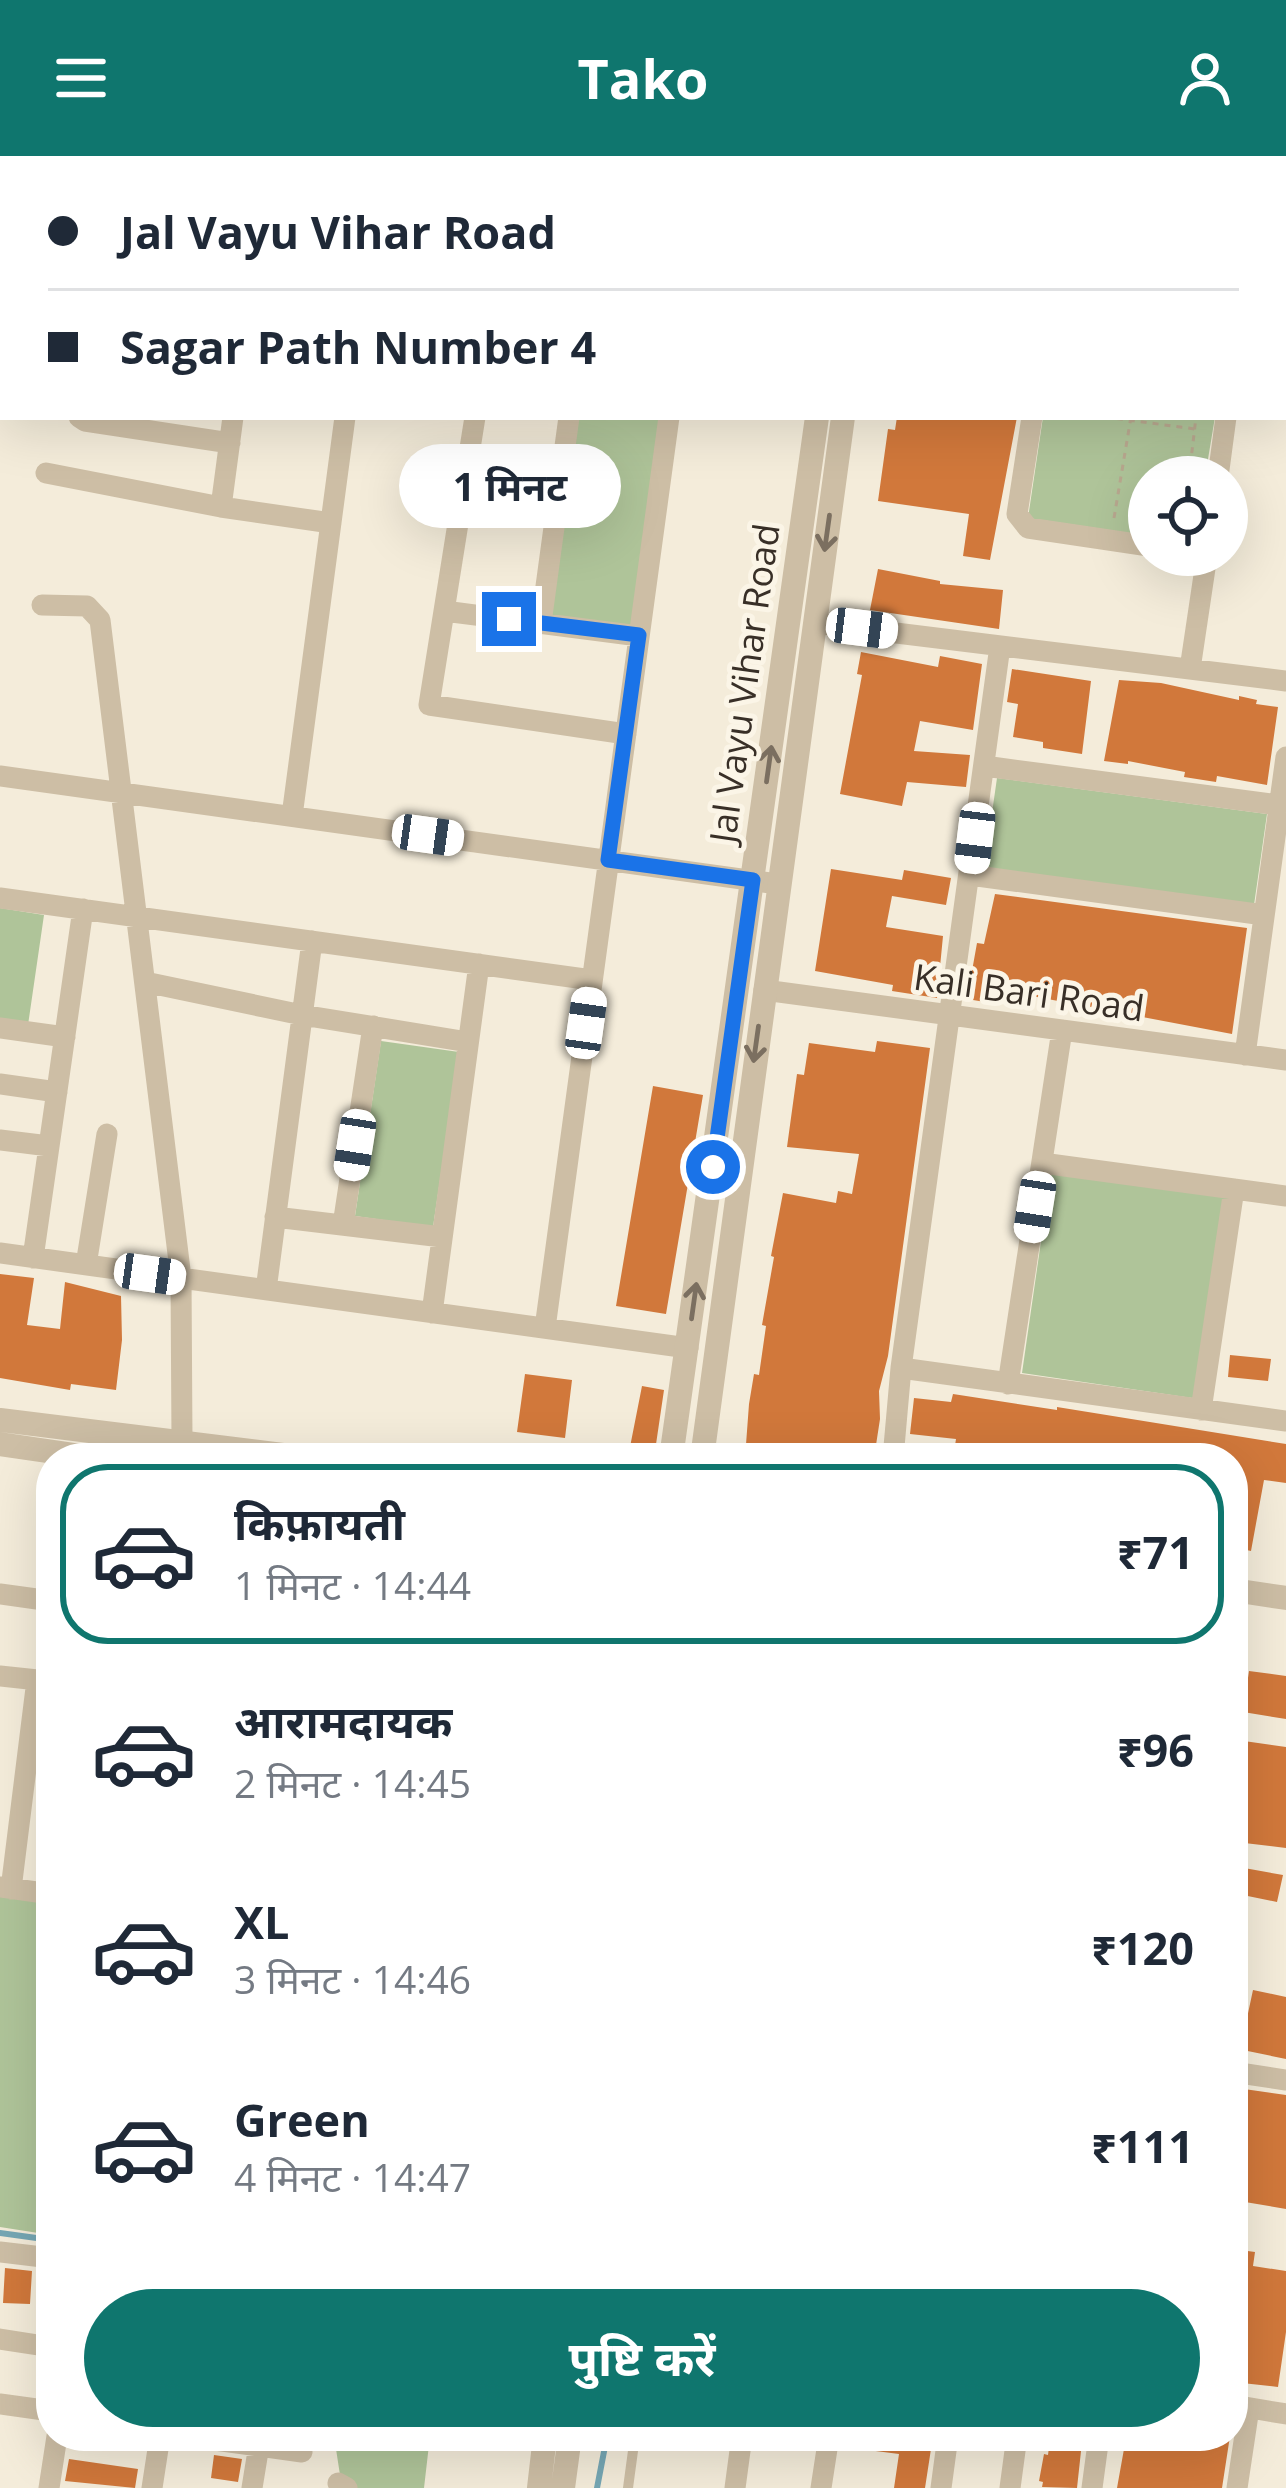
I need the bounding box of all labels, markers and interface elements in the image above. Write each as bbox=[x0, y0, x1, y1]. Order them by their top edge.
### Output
text: Tako bbox=[578, 41, 708, 115]
icon: menu bbox=[48, 45, 114, 111]
icon: person bbox=[1172, 45, 1238, 111]
text: Jal Vayu Vihar Road bbox=[120, 201, 556, 262]
text: Sagar Path Number 4 bbox=[120, 316, 596, 377]
callout: 1 मिनट bbox=[398, 445, 620, 529]
map controls bbox=[1128, 456, 1248, 576]
button: locate bbox=[1128, 456, 1248, 576]
text: 1 मिनट bbox=[453, 459, 567, 512]
one-way arrow bbox=[815, 513, 838, 552]
street label: Jal Vayu Vihar Road bbox=[697, 520, 791, 849]
route end bbox=[482, 592, 536, 646]
car bbox=[824, 606, 900, 650]
one-way arrow bbox=[758, 746, 781, 785]
car bbox=[953, 800, 997, 876]
car bbox=[390, 812, 466, 858]
street label: Kali Bari Road bbox=[911, 952, 1147, 1032]
car bbox=[563, 985, 609, 1061]
one-way arrow bbox=[745, 1024, 767, 1063]
car bbox=[332, 1107, 378, 1183]
route start bbox=[686, 1140, 740, 1194]
car bbox=[1012, 1169, 1058, 1245]
car bbox=[112, 1251, 188, 1297]
one-way arrow bbox=[683, 1282, 706, 1321]
text: किफ़ायती bbox=[234, 1492, 405, 1553]
icon: car bbox=[90, 1500, 198, 1608]
text: ₹71 bbox=[1117, 1521, 1194, 1582]
text: 1 मिनट · 14:44 bbox=[234, 1558, 471, 1611]
text: आरामदायक bbox=[234, 1690, 452, 1751]
icon: car bbox=[90, 1698, 198, 1806]
text: ₹96 bbox=[1117, 1719, 1194, 1780]
text: 2 मिनट · 14:45 bbox=[234, 1756, 471, 1809]
text: XL bbox=[234, 1891, 289, 1952]
icon: car bbox=[90, 1896, 198, 2004]
text: ₹120 bbox=[1091, 1917, 1194, 1978]
text: 3 मिनट · 14:46 bbox=[234, 1952, 471, 2005]
text: Green bbox=[234, 2089, 370, 2150]
icon: car bbox=[90, 2094, 198, 2202]
text: ₹111 bbox=[1091, 2115, 1194, 2176]
text: 4 मिनट · 14:47 bbox=[234, 2150, 471, 2203]
button: पुष्टि करें bbox=[84, 2289, 1200, 2427]

